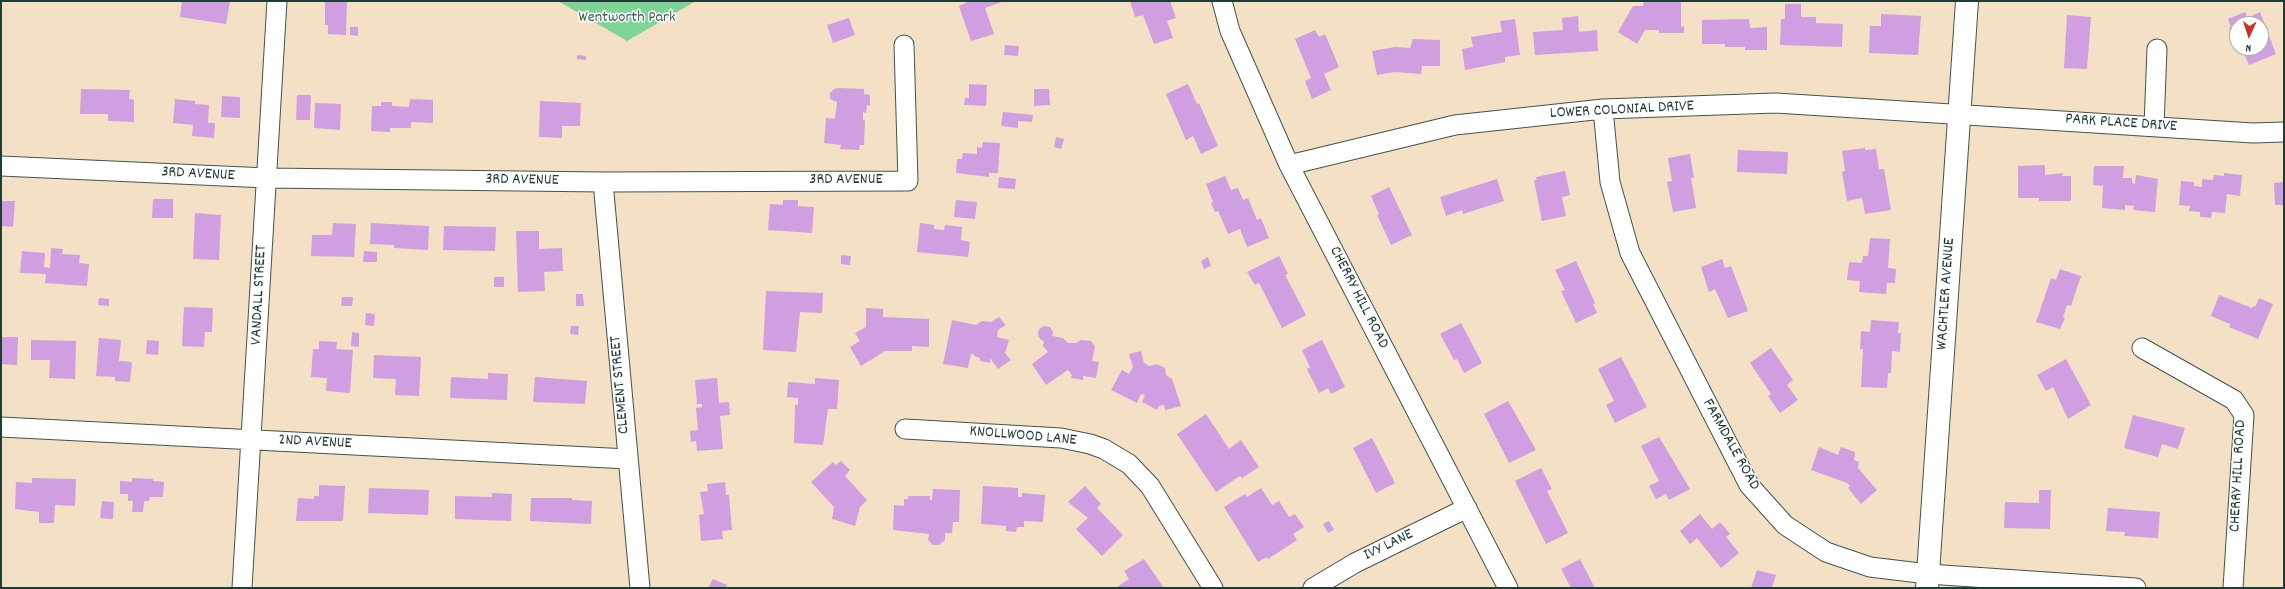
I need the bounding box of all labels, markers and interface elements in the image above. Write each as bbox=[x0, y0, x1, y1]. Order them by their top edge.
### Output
park label: Wentworth Park bbox=[578, 9, 676, 29]
north arrow bbox=[2229, 16, 2269, 56]
text: N bbox=[2245, 39, 2252, 55]
street label: LOWER COLONIAL DRIVE bbox=[1549, 98, 1695, 124]
street label: PARK PLACE DRIVE bbox=[2064, 111, 2178, 137]
street label: 3RD AVENUE bbox=[161, 163, 235, 187]
street label: 3RD AVENUE bbox=[485, 171, 559, 191]
street label: 3RD AVENUE bbox=[809, 171, 883, 191]
street label: WACHTLER AVENUE bbox=[1934, 237, 1960, 351]
street label: VANDALL STREET bbox=[248, 244, 272, 346]
street label: CHERRY HILL ROAD bbox=[1324, 244, 1392, 352]
street label: CLEMENT STREET bbox=[607, 335, 635, 435]
street label: FARMDALE ROAD bbox=[1697, 396, 1763, 494]
street label: CHERRY HILL ROAD bbox=[2226, 419, 2252, 533]
street label: KNOLLWOOD LANE bbox=[969, 423, 1077, 451]
street label: 2ND AVENUE bbox=[278, 431, 352, 455]
street label: IVY LANE bbox=[1361, 526, 1417, 566]

